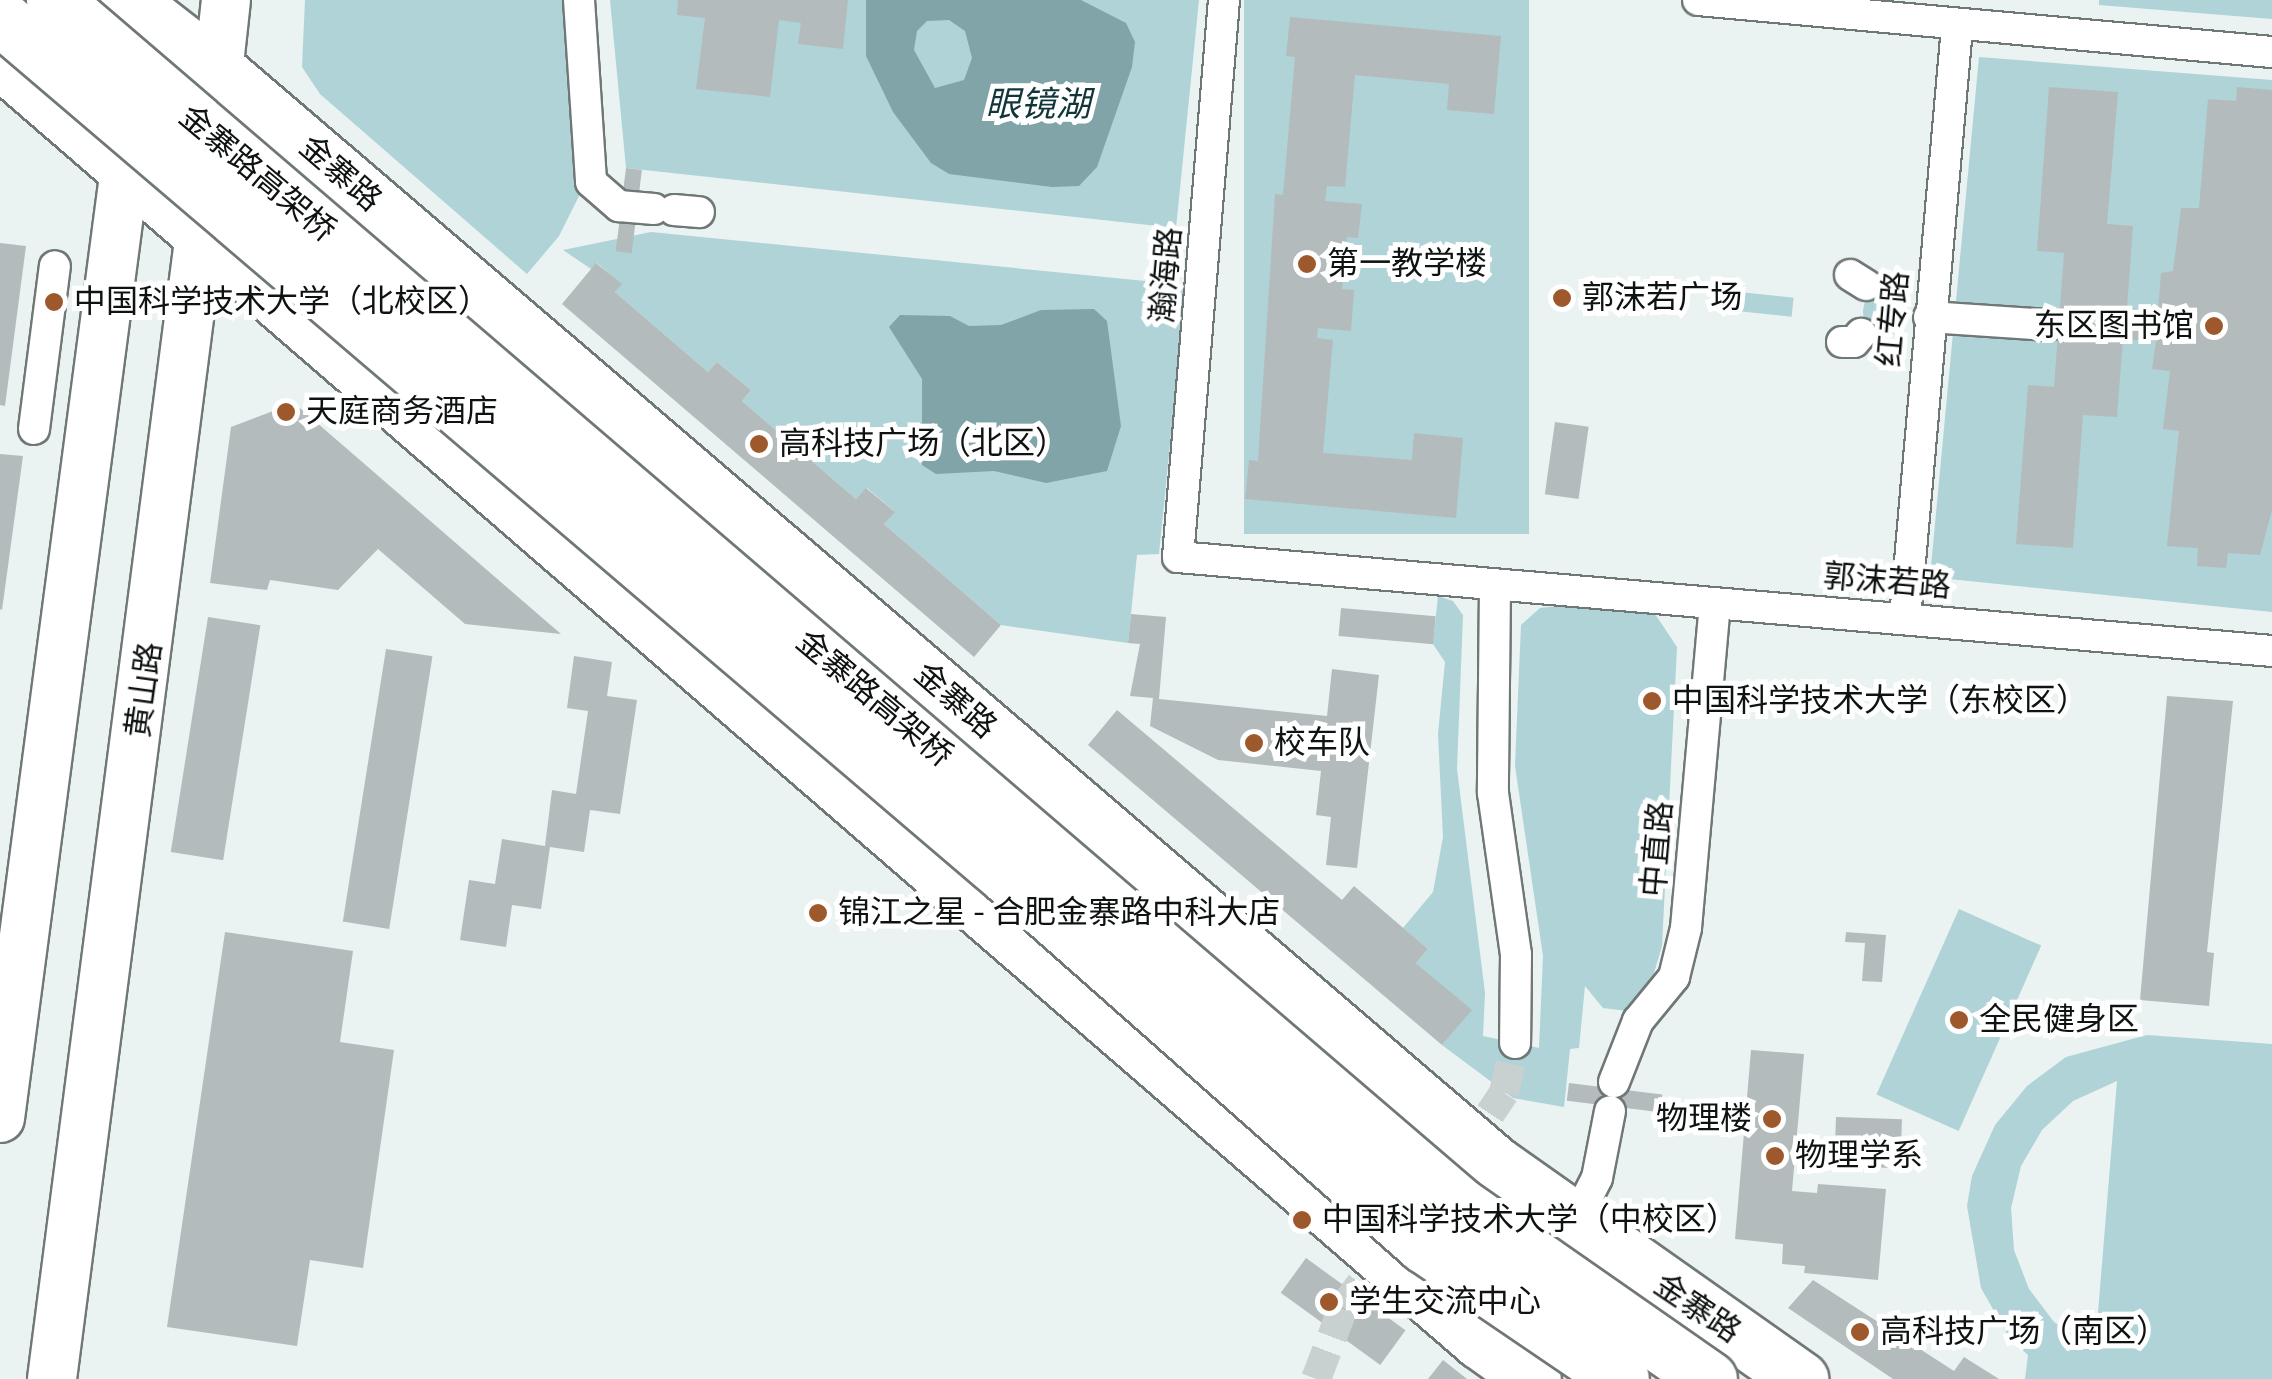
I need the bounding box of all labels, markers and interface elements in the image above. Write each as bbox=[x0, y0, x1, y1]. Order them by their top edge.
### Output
water label: 眼镜湖 bbox=[986, 84, 1090, 126]
street label: 金寨路高架桥 bbox=[171, 98, 343, 250]
street label: 金寨路 bbox=[291, 128, 389, 220]
street label: 瀚海路 bbox=[1144, 226, 1190, 324]
place label: 第一教学楼 bbox=[1327, 245, 1487, 283]
marker: 第一教学楼 bbox=[1296, 253, 1318, 275]
street label: 红专路 bbox=[1871, 270, 1917, 368]
place label: 郭沫若广场 bbox=[1582, 279, 1742, 317]
place label: 中国科学技术大学（北校区） bbox=[74, 283, 490, 321]
marker: 郭沫若广场 bbox=[1551, 287, 1573, 309]
marker: 中国科学技术大学（北校区） bbox=[43, 291, 65, 313]
place label: 东区图书馆 bbox=[2034, 307, 2194, 345]
marker: 东区图书馆 bbox=[2203, 315, 2225, 337]
place label: 天庭商务酒店 bbox=[306, 393, 498, 431]
marker: 天庭商务酒店 bbox=[275, 401, 297, 423]
place label: 高科技广场（北区） bbox=[779, 425, 1067, 463]
marker: 高科技广场（北区） bbox=[748, 433, 770, 455]
street label: 郭沫若路 bbox=[1822, 557, 1952, 607]
street label: 金寨路高架桥 bbox=[788, 623, 960, 775]
street label: 黄山路 bbox=[119, 640, 171, 740]
street label: 金寨路 bbox=[906, 655, 1004, 747]
place label: 中国科学技术大学（东校区） bbox=[1672, 682, 2088, 720]
marker: 中国科学技术大学（东校区） bbox=[1641, 690, 1663, 712]
place label: 校车队 bbox=[1274, 724, 1370, 762]
marker: 校车队 bbox=[1243, 732, 1265, 754]
street label: 中直路 bbox=[1635, 800, 1681, 898]
place label: 锦江之星 - 合肥金寨路中科大店 bbox=[838, 894, 1280, 932]
marker: 锦江之星 - 合肥金寨路中科大店 bbox=[807, 902, 829, 924]
place label: 全民健身区 bbox=[1979, 1001, 2139, 1039]
marker: 全民健身区 bbox=[1948, 1009, 1970, 1031]
place label: 物理楼 bbox=[1656, 1100, 1752, 1138]
marker: 物理楼 bbox=[1761, 1108, 1783, 1130]
place label: 物理学系 bbox=[1795, 1137, 1923, 1175]
marker: 物理学系 bbox=[1764, 1145, 1786, 1167]
place label: 中国科学技术大学（中校区） bbox=[1322, 1201, 1738, 1239]
marker: 中国科学技术大学（中校区） bbox=[1291, 1209, 1313, 1231]
street label: 金寨路 bbox=[1646, 1266, 1748, 1352]
place label: 学生交流中心 bbox=[1349, 1283, 1541, 1321]
marker: 学生交流中心 bbox=[1318, 1291, 1340, 1313]
place label: 高科技广场（南区） bbox=[1880, 1313, 2168, 1351]
marker: 高科技广场（南区） bbox=[1849, 1321, 1871, 1343]

